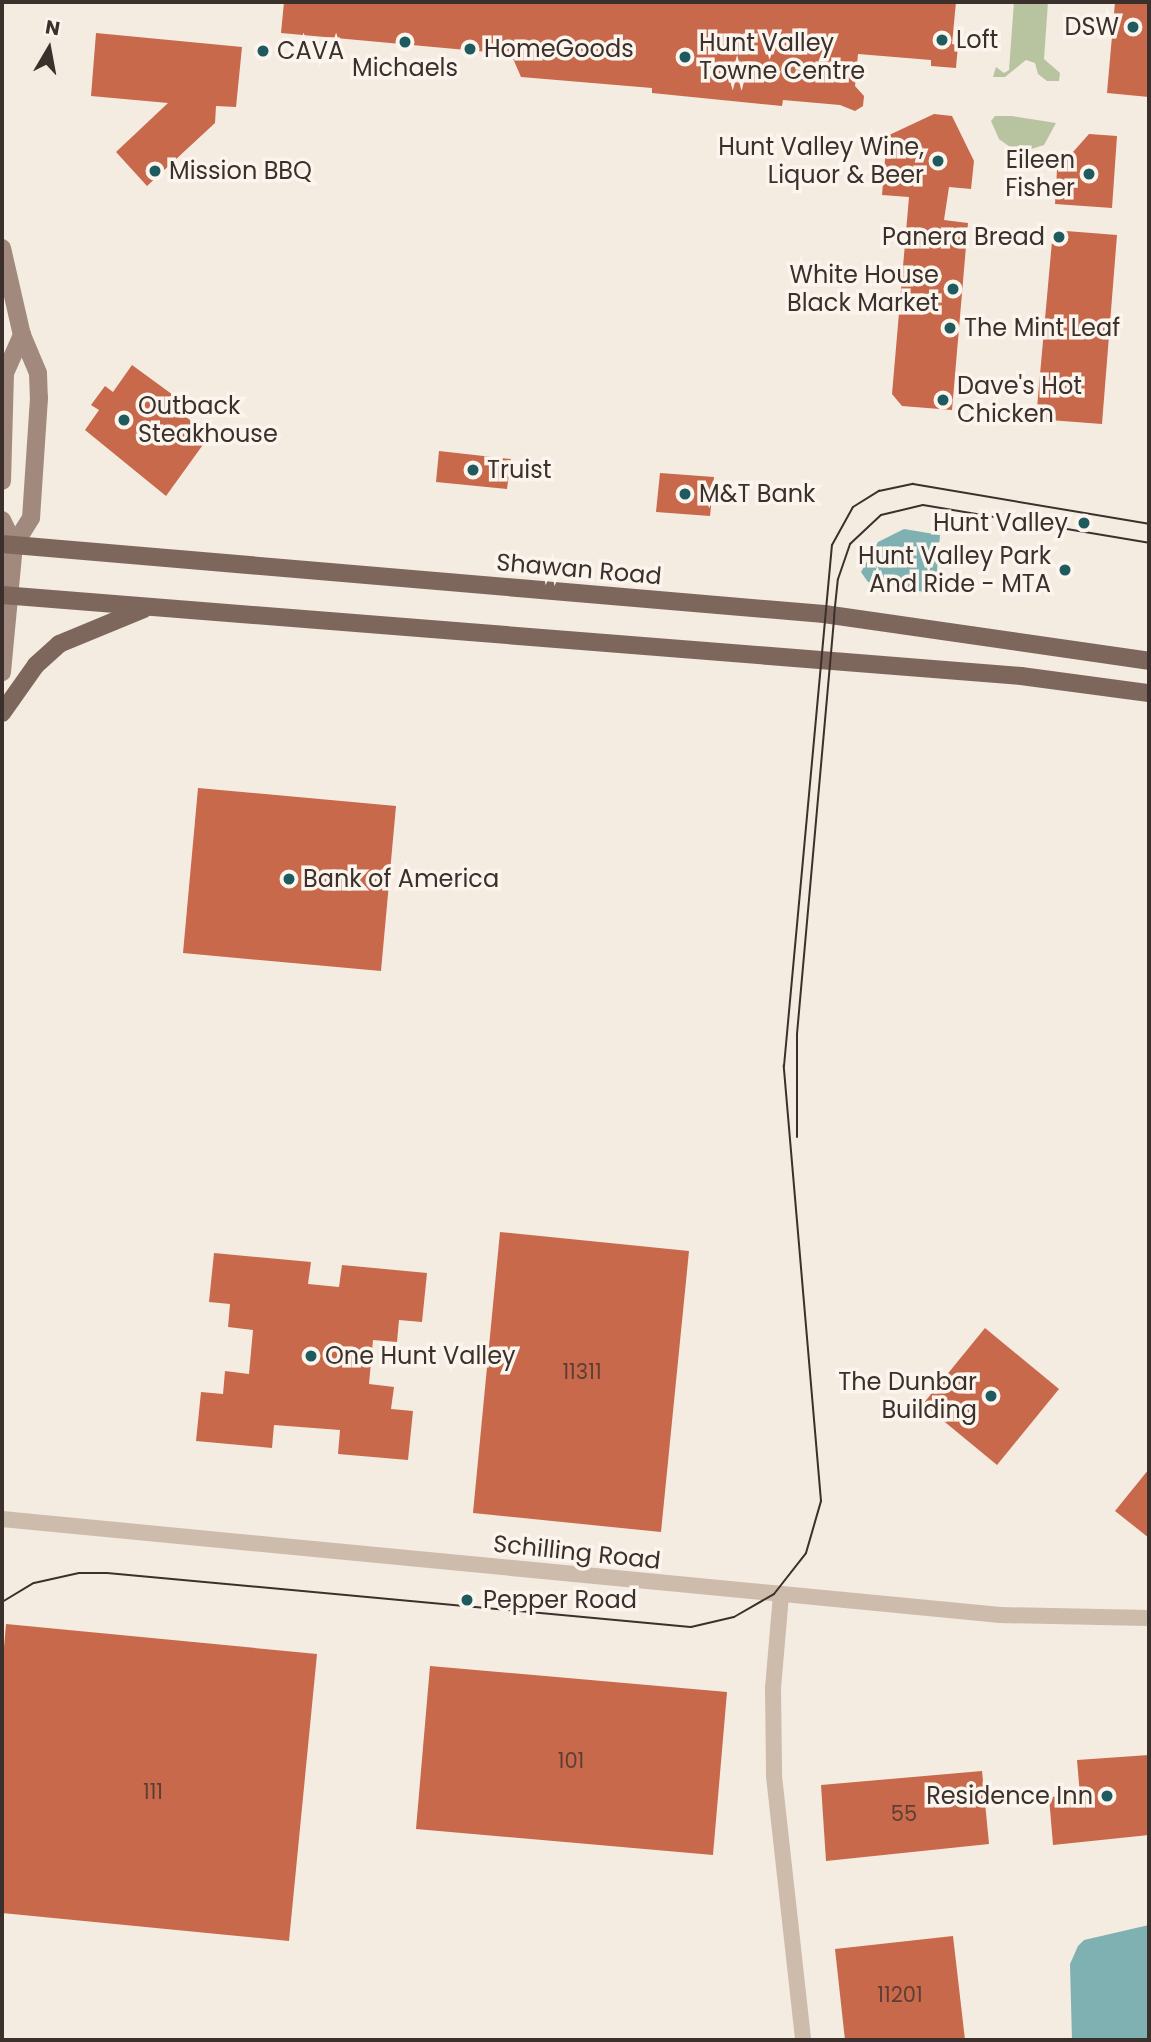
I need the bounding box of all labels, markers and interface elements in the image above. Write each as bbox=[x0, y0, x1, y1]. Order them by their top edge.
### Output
text: N bbox=[43, 13, 62, 42]
place label: DSW bbox=[1065, 13, 1119, 41]
north arrow bbox=[14, 14, 84, 84]
marker: DSW bbox=[1125, 19, 1141, 35]
place label: Loft bbox=[956, 26, 998, 54]
place label: Hunt Valley Towne Centre bbox=[699, 29, 865, 85]
marker: Loft bbox=[934, 32, 950, 48]
marker: Michaels bbox=[397, 34, 413, 50]
place label: HomeGoods bbox=[484, 35, 634, 63]
place label: CAVA bbox=[277, 37, 344, 65]
marker: HomeGoods bbox=[462, 41, 478, 57]
marker: CAVA bbox=[255, 43, 271, 59]
marker: Hunt Valley Towne Centre bbox=[677, 49, 693, 65]
place label: Michaels bbox=[352, 54, 458, 82]
place label: Hunt Valley Wine, Liquor & Beer bbox=[718, 133, 924, 189]
place label: Eileen Fisher bbox=[1005, 146, 1075, 202]
marker: Hunt Valley Wine, Liquor & Beer bbox=[930, 153, 946, 169]
place label: Mission BBQ bbox=[169, 157, 312, 185]
marker: Mission BBQ bbox=[147, 163, 163, 179]
marker: Eileen Fisher bbox=[1081, 166, 1097, 182]
place label: Panera Bread bbox=[882, 223, 1045, 251]
marker: Panera Bread bbox=[1051, 229, 1067, 245]
place label: White House Black Market bbox=[787, 261, 939, 317]
marker: White House Black Market bbox=[945, 281, 961, 297]
place label: The Mint Leaf bbox=[964, 314, 1120, 342]
marker: The Mint Leaf bbox=[942, 320, 958, 336]
place label: Dave's Hot Chicken bbox=[957, 372, 1082, 428]
place label: Outback Steakhouse bbox=[138, 392, 278, 448]
marker: Dave's Hot Chicken bbox=[935, 392, 951, 408]
marker: Outback Steakhouse bbox=[116, 412, 132, 428]
place label: Truist bbox=[487, 456, 551, 484]
marker: Truist bbox=[465, 462, 481, 478]
place label: M&T Bank bbox=[699, 480, 815, 508]
marker: M&T Bank bbox=[677, 486, 693, 502]
place label: Hunt Valley bbox=[933, 509, 1068, 537]
marker: Hunt Valley bbox=[1074, 513, 1094, 533]
place label: Hunt Valley Park And Ride - MTA bbox=[858, 542, 1051, 598]
street label: Shawan Road bbox=[495, 547, 663, 591]
marker: Hunt Valley Park And Ride - MTA bbox=[1057, 562, 1073, 578]
place label: Bank of America bbox=[303, 865, 499, 893]
marker: Bank of America bbox=[281, 871, 297, 887]
place label: One Hunt Valley bbox=[325, 1342, 516, 1370]
marker: One Hunt Valley bbox=[303, 1348, 319, 1364]
house number: 11311 bbox=[562, 1359, 602, 1385]
place label: The Dunbar Building bbox=[838, 1368, 977, 1424]
marker: The Dunbar Building bbox=[983, 1388, 999, 1404]
street label: Schilling Road bbox=[492, 1529, 662, 1575]
place label: Pepper Road bbox=[483, 1586, 637, 1614]
marker: Pepper Road bbox=[457, 1590, 477, 1610]
house number: 101 bbox=[558, 1748, 584, 1774]
house number: 111 bbox=[143, 1779, 163, 1805]
place label: Residence Inn bbox=[926, 1782, 1093, 1810]
marker: Residence Inn bbox=[1099, 1788, 1115, 1804]
house number: 55 bbox=[891, 1801, 917, 1827]
house number: 11201 bbox=[877, 1982, 923, 2008]

